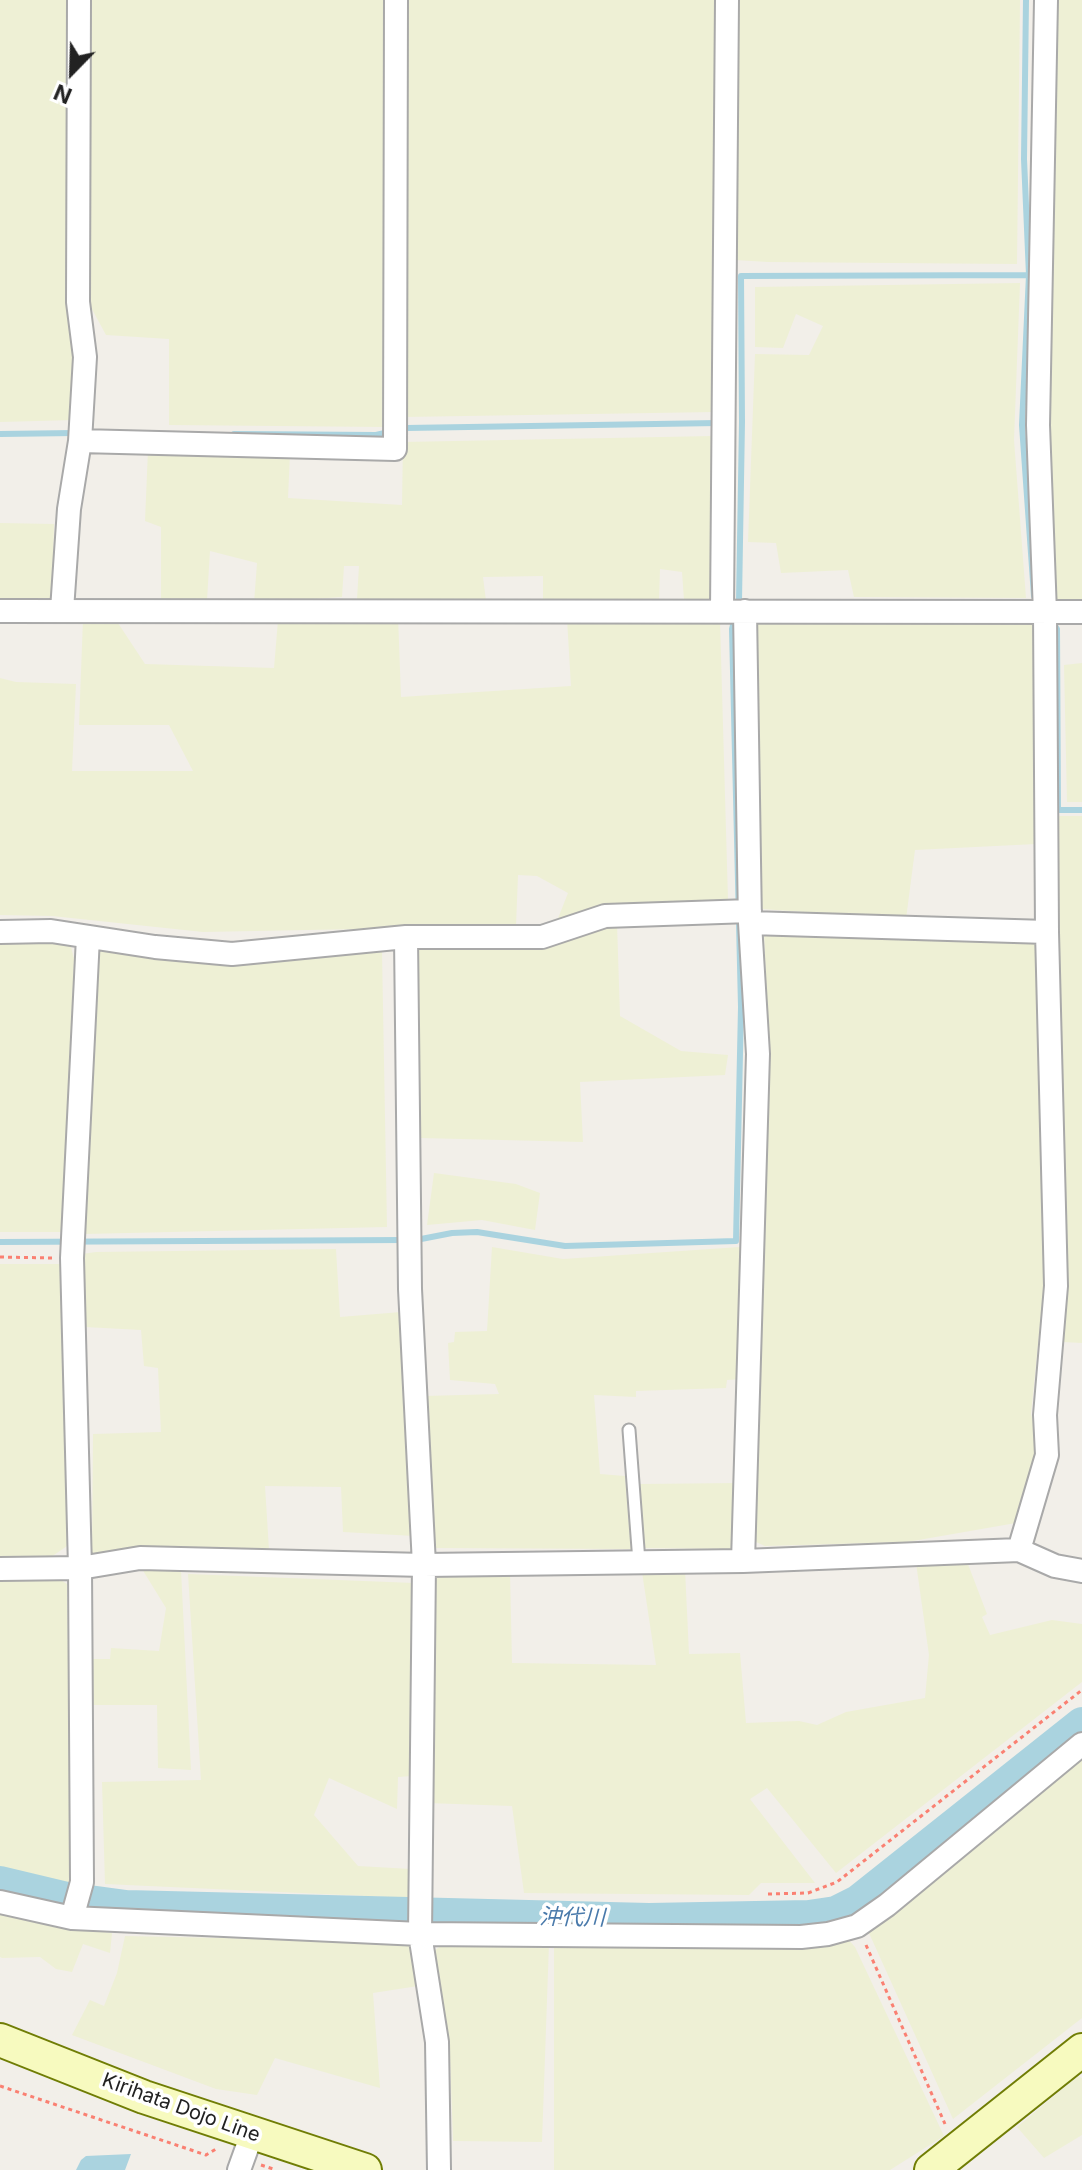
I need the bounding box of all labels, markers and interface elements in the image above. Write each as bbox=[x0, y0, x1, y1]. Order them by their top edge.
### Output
north arrow bbox=[32, 32, 112, 112]
text: N bbox=[50, 79, 75, 109]
water label: 沖代川 bbox=[539, 1904, 605, 1932]
street label: Kirihata Dojo Line bbox=[99, 2068, 263, 2148]

